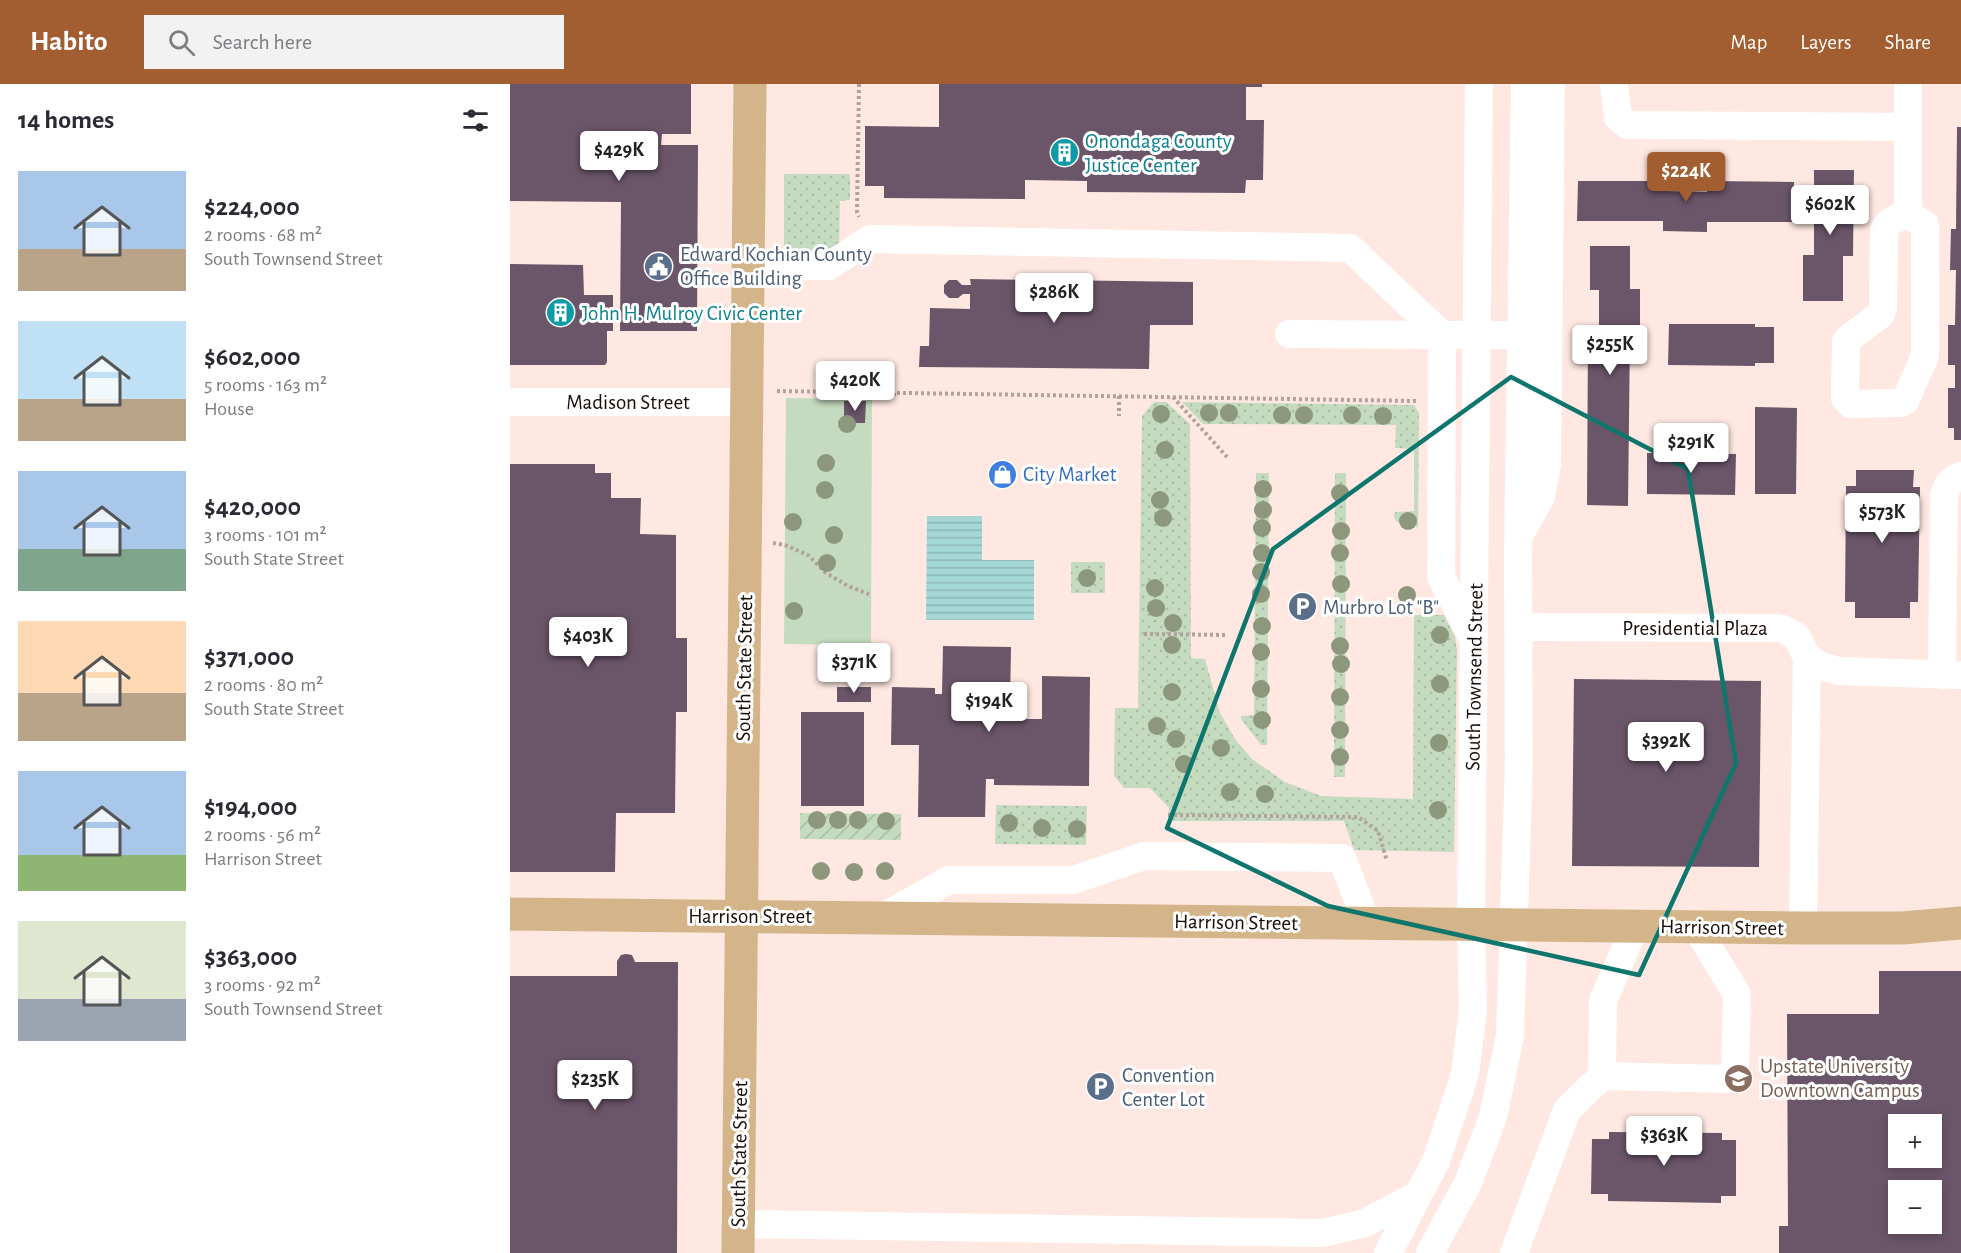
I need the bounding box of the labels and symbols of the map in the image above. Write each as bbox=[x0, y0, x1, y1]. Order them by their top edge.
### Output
pin: $429K bbox=[577, 131, 661, 182]
place label: Onondaga County Justice Center bbox=[1085, 131, 1232, 176]
building icon: Onondaga County Justice Center bbox=[1048, 137, 1080, 169]
pin: $224K bbox=[1644, 152, 1728, 203]
pin: $602K bbox=[1788, 185, 1872, 236]
place label: Edward Kochian County Office Building bbox=[680, 244, 872, 289]
public building icon: Edward Kochian County Office Building bbox=[643, 250, 675, 282]
pin: $286K bbox=[1012, 273, 1096, 324]
building icon: John H. Mulroy Civic Center bbox=[545, 297, 577, 329]
place label: John H. Mulroy Civic Center bbox=[582, 303, 802, 324]
pin: $255K bbox=[1568, 325, 1652, 376]
pin: $420K bbox=[813, 361, 897, 412]
street label: Madison Street bbox=[566, 392, 690, 413]
pin: $291K bbox=[1649, 423, 1733, 474]
shop icon: City Market bbox=[986, 458, 1018, 490]
place label: City Market bbox=[1023, 464, 1117, 485]
pin: $573K bbox=[1840, 493, 1924, 544]
street label: South Townsend Street bbox=[1462, 583, 1487, 771]
parking icon: Murbro Lot "B" bbox=[1286, 591, 1318, 623]
street label: South State Street bbox=[733, 594, 756, 742]
place label: Murbro Lot "B" bbox=[1323, 597, 1439, 618]
pin: $403K bbox=[546, 617, 630, 668]
street label: Presidential Plaza bbox=[1622, 618, 1768, 639]
pin: $371K bbox=[812, 643, 896, 694]
pin: $194K bbox=[947, 682, 1031, 733]
pin: $392K bbox=[1624, 722, 1708, 773]
street label: Harrison Street bbox=[688, 906, 812, 927]
street label: Harrison Street bbox=[1174, 911, 1298, 934]
street label: Harrison Street bbox=[1660, 916, 1784, 939]
place label: Upstate University Downtown Campus bbox=[1760, 1056, 1920, 1101]
pin: $235K bbox=[553, 1060, 637, 1111]
school or university icon: Upstate University Downtown Campus bbox=[1723, 1062, 1755, 1094]
place label: Convention Center Lot bbox=[1122, 1065, 1215, 1110]
parking icon: Convention Center Lot bbox=[1085, 1071, 1117, 1103]
street label: South State Street bbox=[728, 1080, 751, 1228]
pin: $363K bbox=[1622, 1116, 1706, 1167]

